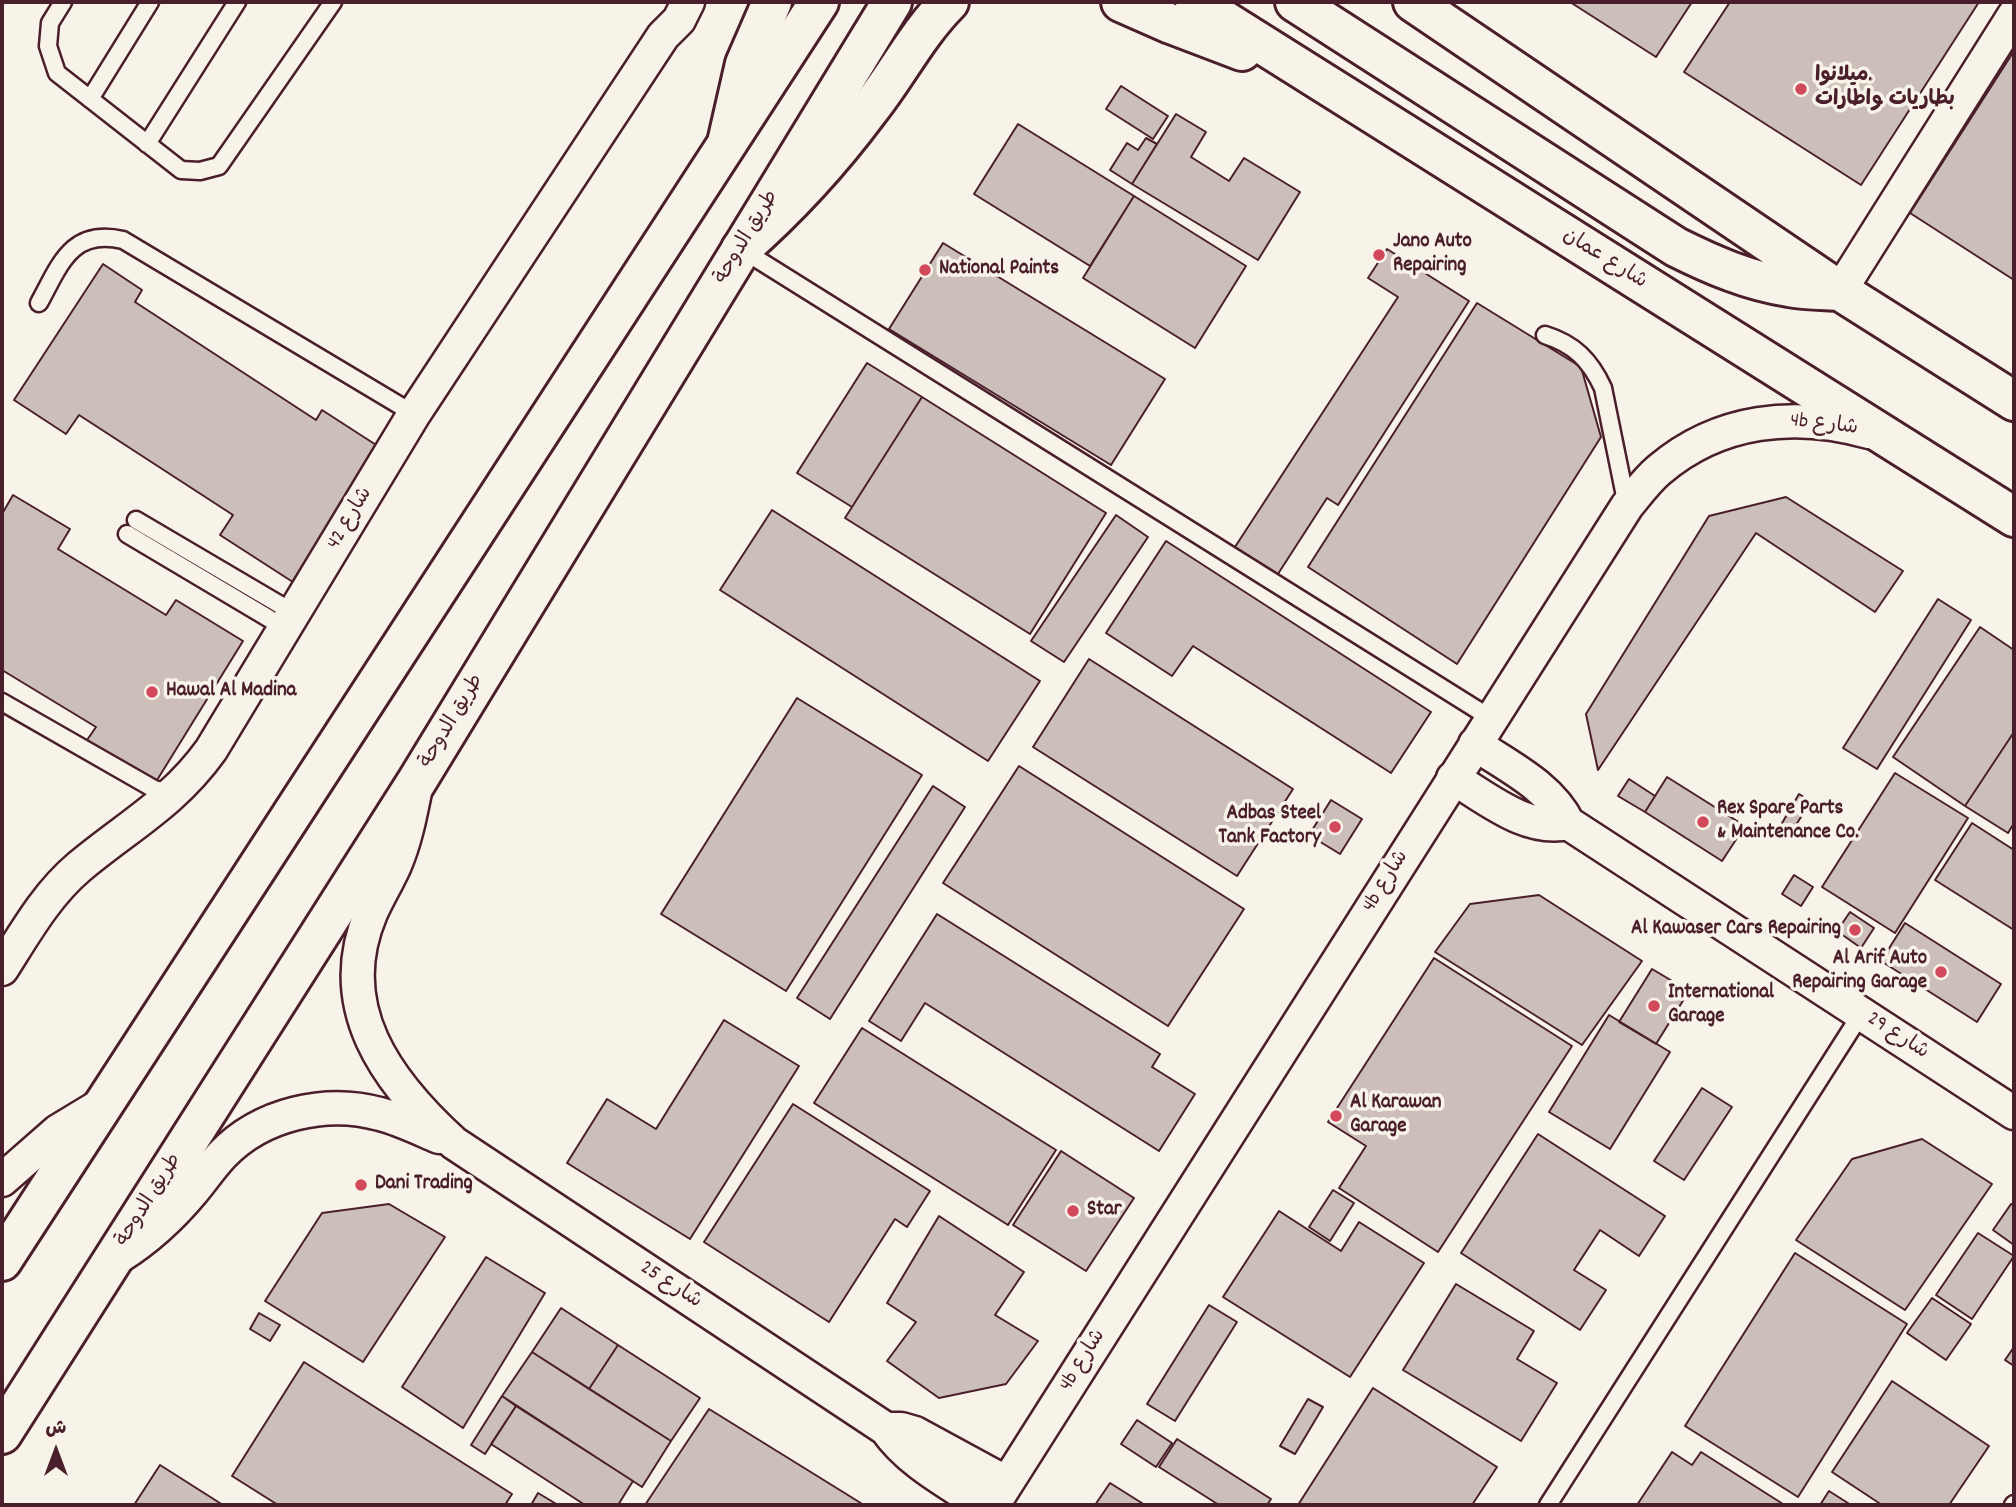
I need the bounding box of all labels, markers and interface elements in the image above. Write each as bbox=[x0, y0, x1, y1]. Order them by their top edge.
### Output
place label: ميلانوا. بطاريات واطارات bbox=[1815, 64, 1955, 114]
marker: ميلانوا. بطاريات واطارات bbox=[1793, 81, 1809, 97]
street label: طريق الدوحة bbox=[710, 187, 786, 289]
street label: شارع عمان bbox=[1557, 224, 1651, 296]
place label: Jano Auto Repairing bbox=[1393, 230, 1472, 280]
marker: Jano Auto Repairing bbox=[1371, 247, 1387, 263]
place label: National Paints bbox=[939, 257, 1059, 283]
marker: National Paints bbox=[917, 262, 933, 278]
street label: 4b شارع bbox=[1789, 409, 1859, 443]
street label: شارع 42 bbox=[323, 483, 379, 555]
street label: طريق الدوحة bbox=[415, 671, 491, 773]
place label: Hawal Al Madina bbox=[166, 679, 296, 705]
marker: Hawal Al Madina bbox=[144, 684, 160, 700]
place label: Rex Spare Parts & Maintenance Co. bbox=[1717, 797, 1859, 847]
place label: Adbas Steel Tank Factory bbox=[1219, 802, 1321, 852]
marker: Rex Spare Parts & Maintenance Co. bbox=[1695, 814, 1711, 830]
marker: Adbas Steel Tank Factory bbox=[1327, 819, 1343, 835]
street label: 4b شارع bbox=[1358, 846, 1416, 918]
place label: Al Kawaser Cars Repairing bbox=[1631, 917, 1841, 943]
marker: Al Kawaser Cars Repairing bbox=[1847, 922, 1863, 938]
place label: Al Arif Auto Repairing Garage bbox=[1792, 947, 1927, 997]
marker: Al Arif Auto Repairing Garage bbox=[1933, 964, 1949, 980]
place label: International Garage bbox=[1668, 981, 1774, 1031]
marker: International Garage bbox=[1646, 998, 1662, 1014]
street label: شارع 29 bbox=[1861, 1008, 1933, 1066]
place label: Al Karawan Garage bbox=[1350, 1091, 1442, 1141]
marker: Al Karawan Garage bbox=[1328, 1108, 1344, 1124]
street label: طريق الدوحة bbox=[112, 1150, 188, 1252]
place label: Dani Trading bbox=[375, 1172, 473, 1198]
marker: Dani Trading bbox=[353, 1177, 369, 1193]
place label: Star bbox=[1087, 1198, 1122, 1224]
marker: Star bbox=[1065, 1203, 1081, 1219]
street label: شارع 25 bbox=[634, 1257, 706, 1315]
street label: 4b شارع bbox=[1055, 1325, 1113, 1397]
north arrow bbox=[21, 1416, 91, 1486]
text: ش bbox=[46, 1416, 66, 1443]

